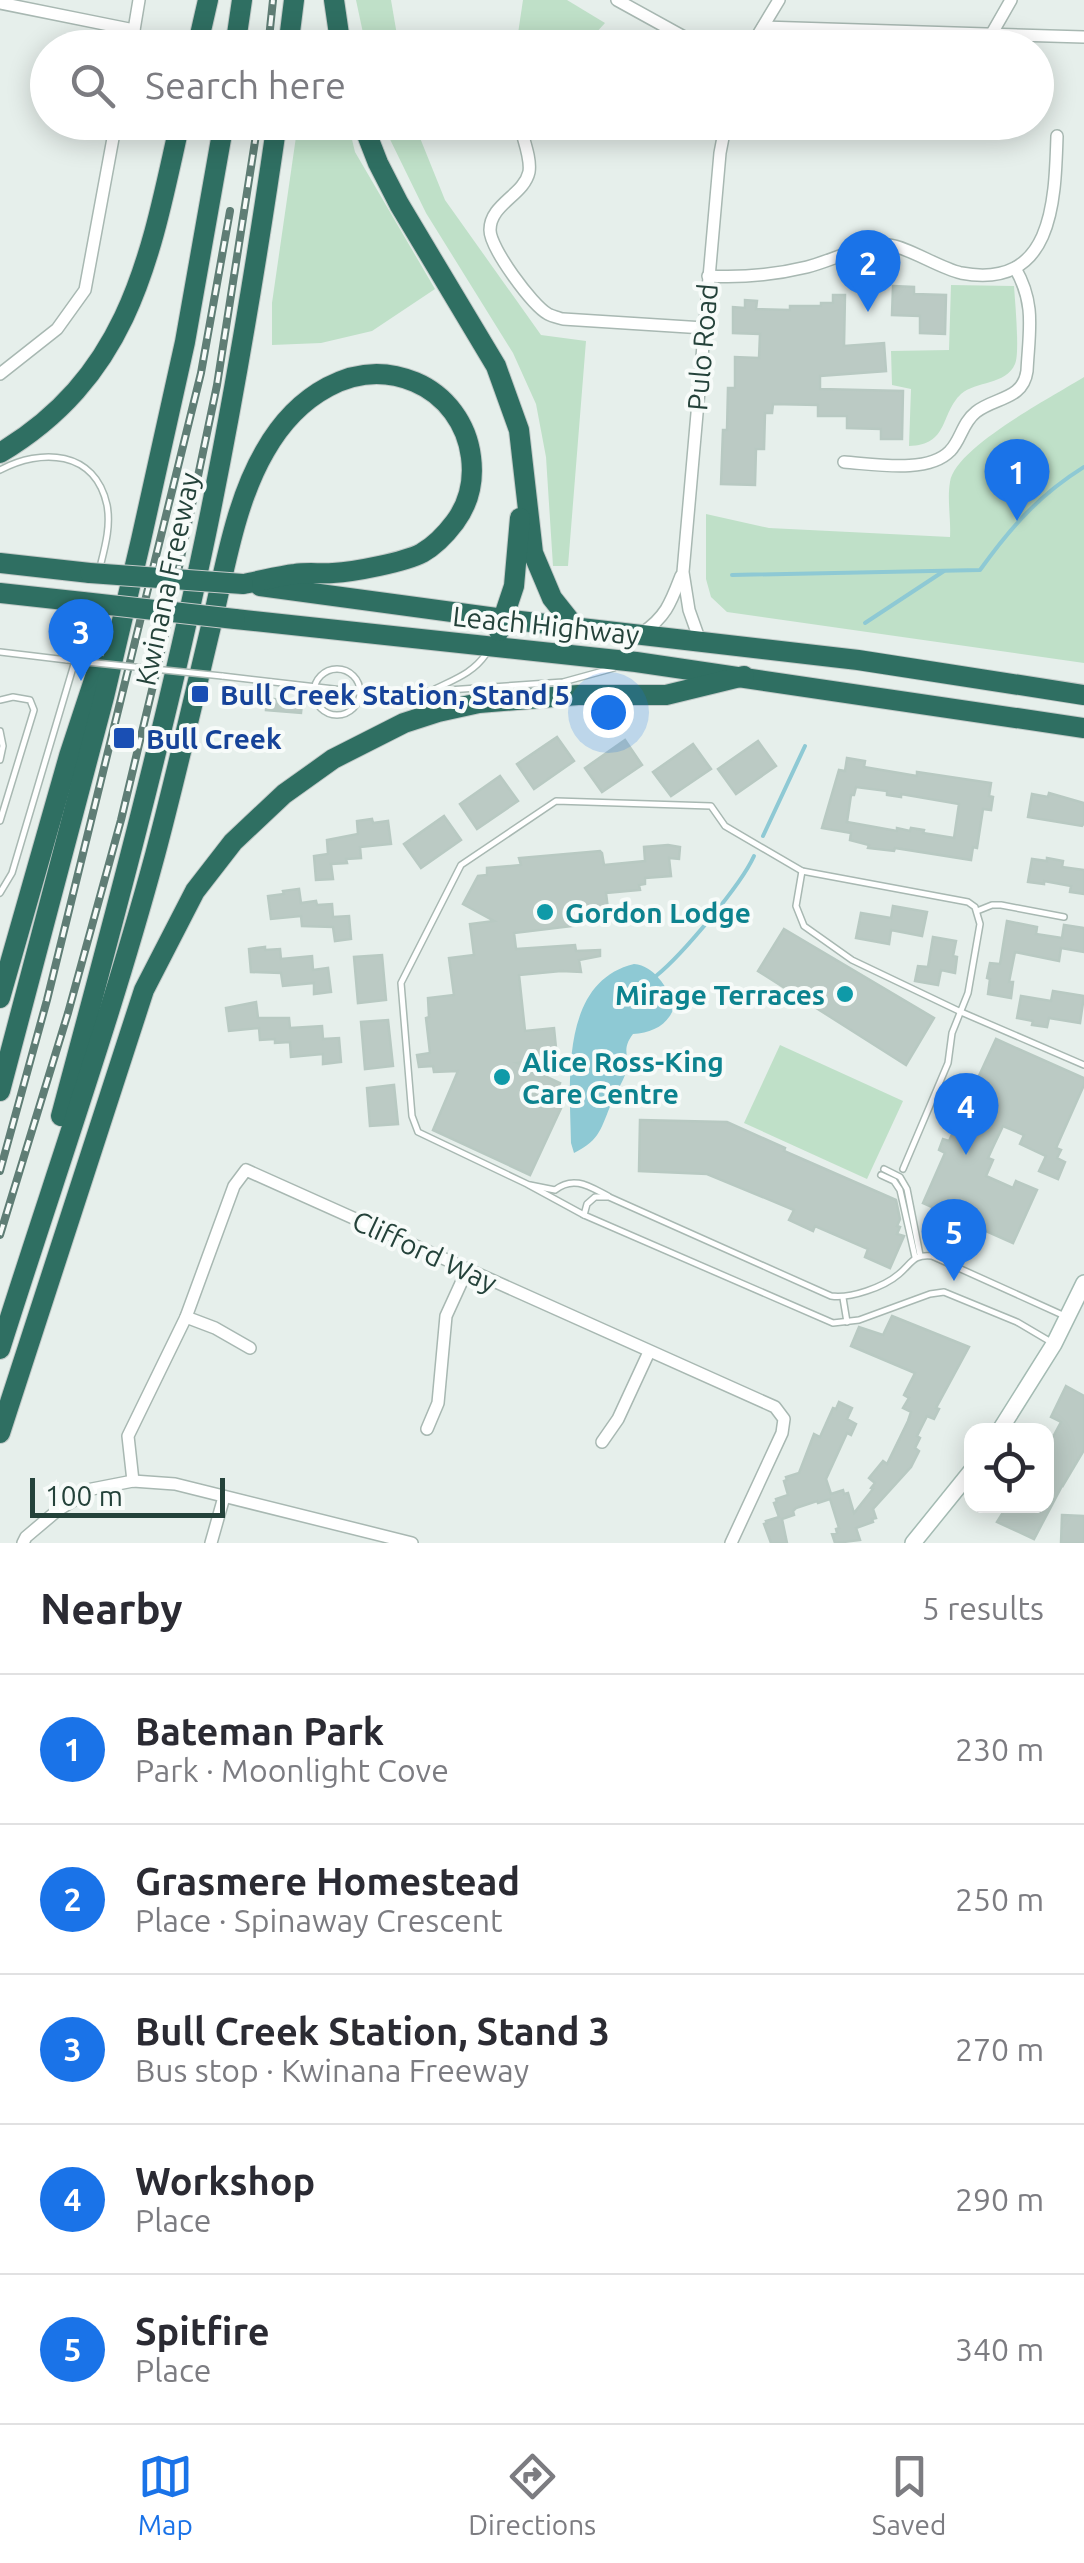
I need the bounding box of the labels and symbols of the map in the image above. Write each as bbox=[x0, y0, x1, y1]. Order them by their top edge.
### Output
pin: 2 bbox=[836, 230, 900, 312]
street label: Pulo Road bbox=[681, 282, 723, 412]
pin: 1 bbox=[984, 438, 1050, 521]
street label: Kwinana Freeway bbox=[129, 470, 205, 688]
pin: 3 bbox=[48, 598, 114, 681]
street label: Leach Highway bbox=[451, 600, 641, 650]
place label: Bull Creek Station, Stand 5 bbox=[220, 679, 570, 710]
marker: Bull Creek Station, Stand 5 bbox=[189, 683, 211, 705]
your location bbox=[583, 687, 634, 738]
place label: Bull Creek bbox=[146, 723, 282, 754]
marker: Bull Creek bbox=[111, 725, 137, 751]
place label: Gordon Lodge bbox=[565, 897, 751, 928]
marker: Gordon Lodge bbox=[534, 901, 556, 923]
place label: Mirage Terraces bbox=[615, 979, 825, 1010]
marker: Mirage Terraces bbox=[834, 983, 856, 1005]
place label: Alice Ross-King Care Centre bbox=[522, 1046, 724, 1109]
marker: Alice Ross-King Care Centre bbox=[491, 1066, 513, 1088]
pin: 4 bbox=[934, 1072, 998, 1155]
pin: 5 bbox=[922, 1198, 986, 1281]
street label: Clifford Way bbox=[348, 1204, 502, 1298]
scale bar bbox=[30, 1473, 225, 1518]

